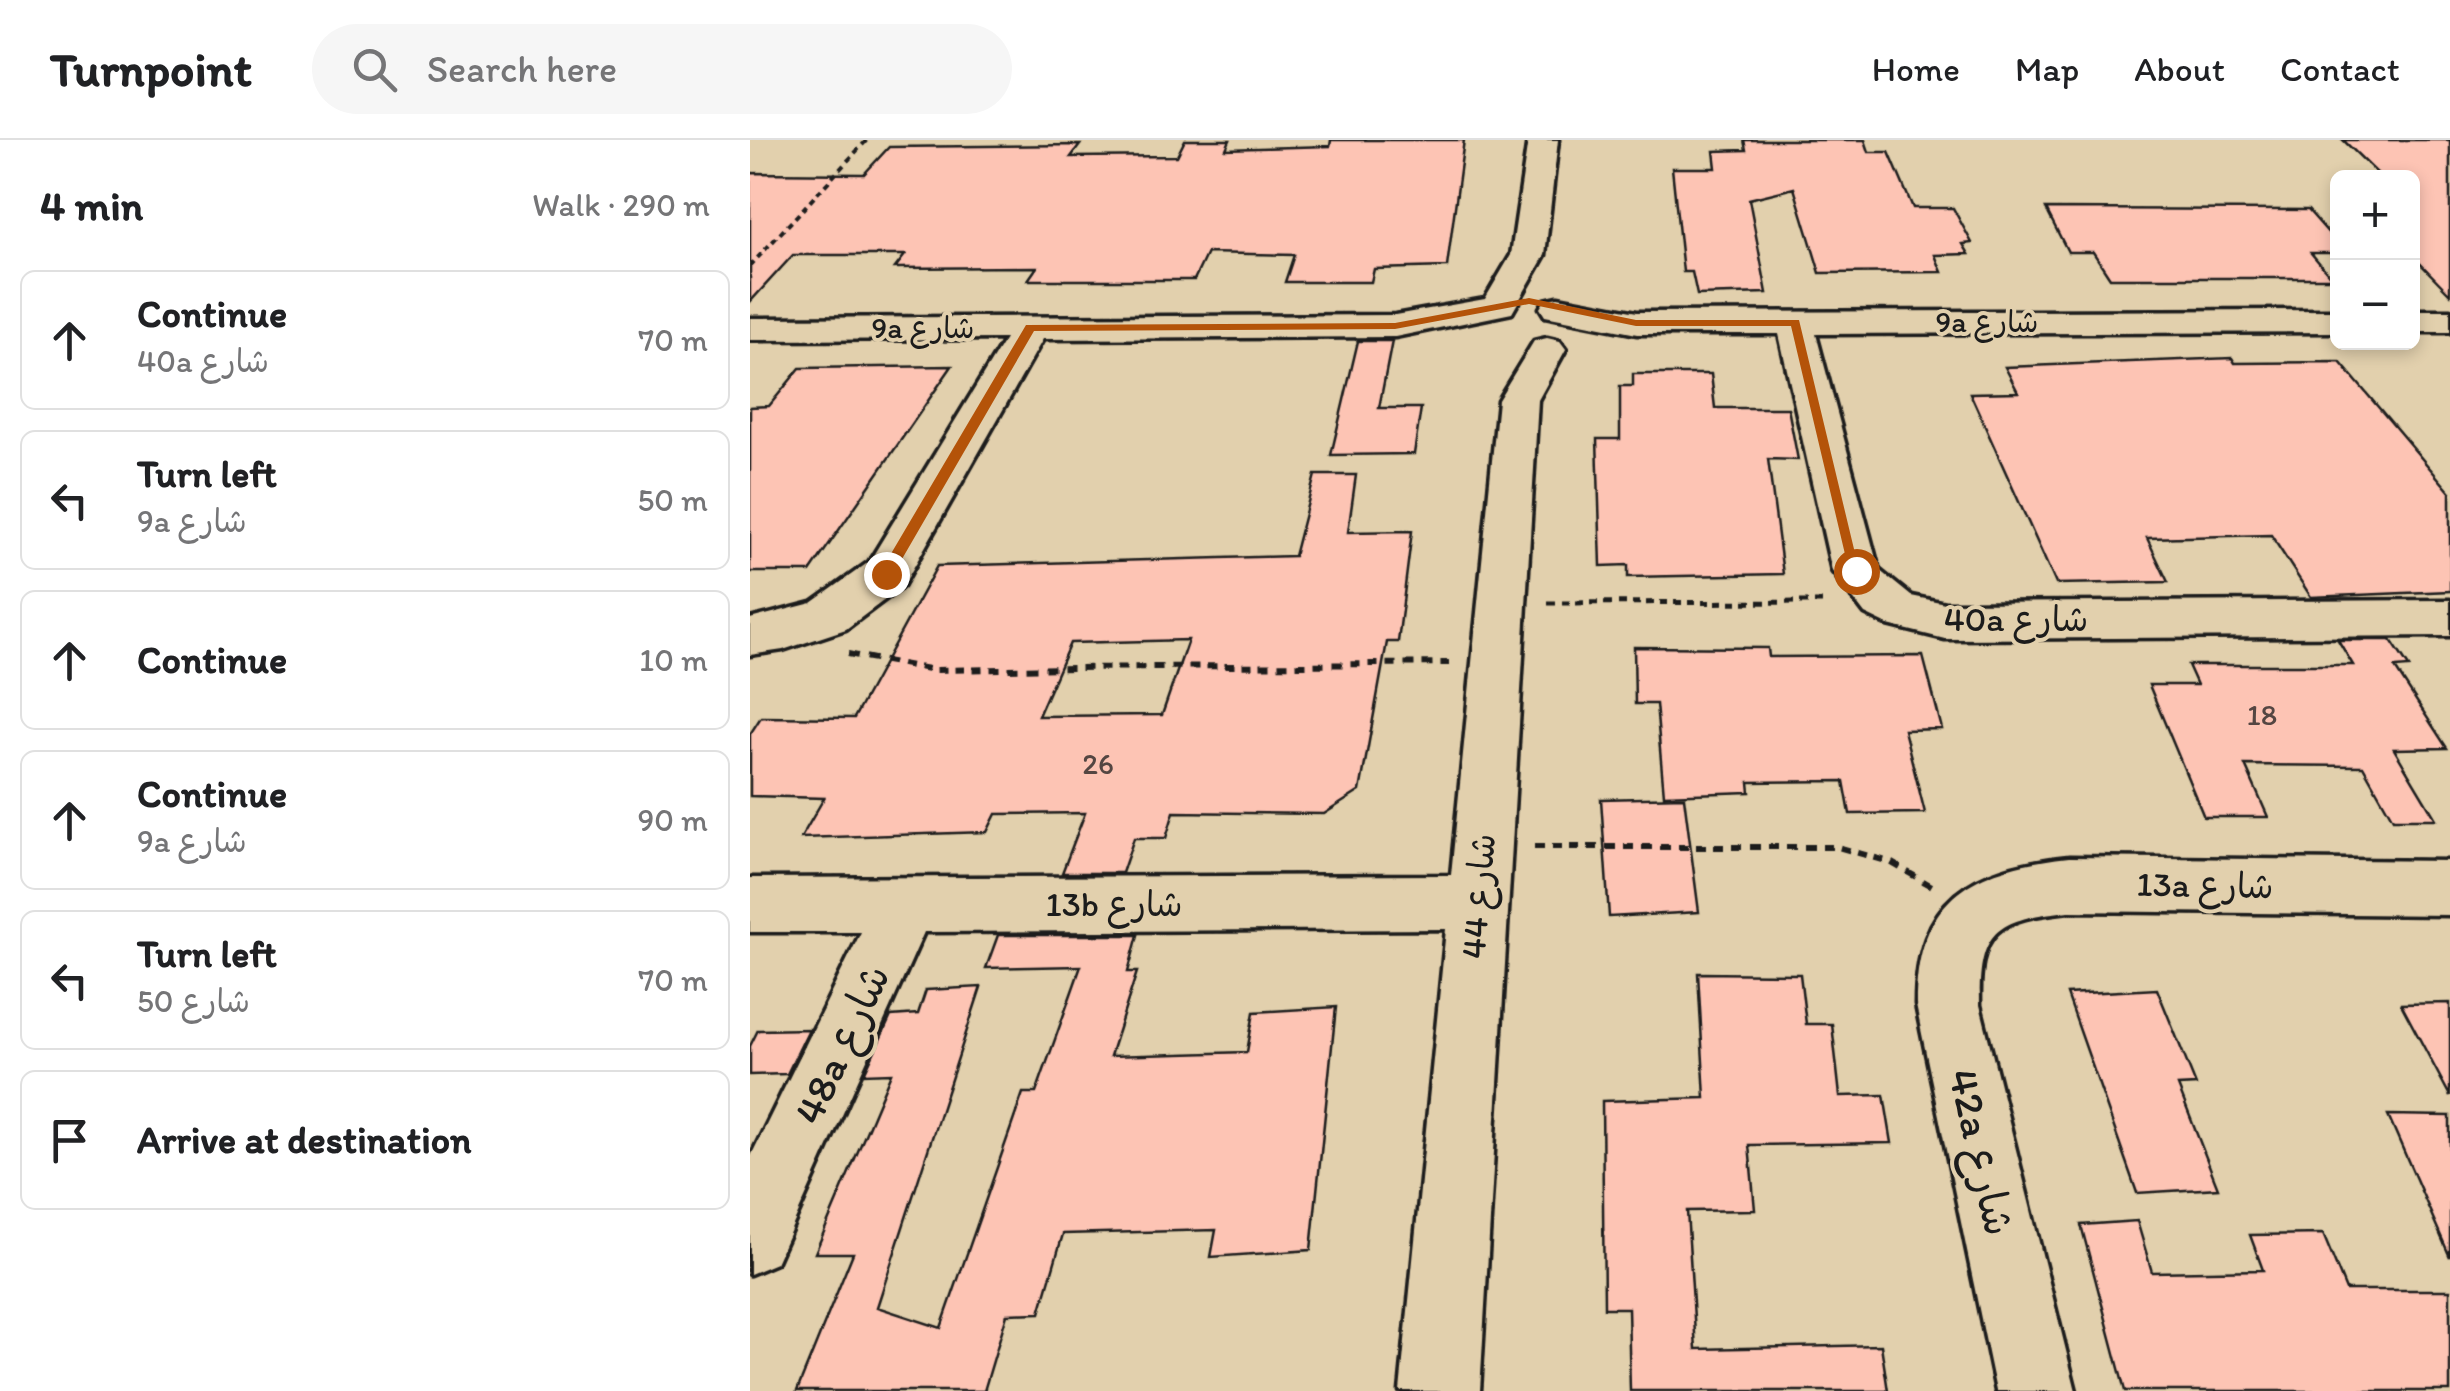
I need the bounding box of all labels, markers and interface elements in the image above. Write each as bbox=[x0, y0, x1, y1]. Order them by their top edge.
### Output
search box bbox=[312, 24, 1012, 114]
text: Turnpoint bbox=[50, 40, 252, 98]
icon: search bbox=[347, 42, 402, 97]
text: Search here bbox=[427, 46, 617, 92]
text: Home bbox=[1872, 48, 1960, 90]
text: Map bbox=[2015, 48, 2079, 90]
text: About bbox=[2134, 48, 2225, 90]
text: Contact bbox=[2280, 48, 2400, 90]
map controls bbox=[2330, 170, 2420, 350]
button: + bbox=[2330, 170, 2420, 260]
text: 4 min bbox=[40, 180, 143, 231]
text: Walk · 290 m bbox=[532, 186, 710, 224]
button: − bbox=[2330, 260, 2420, 350]
text: Continue bbox=[137, 291, 287, 337]
street label: 9a شارع bbox=[1936, 303, 2039, 343]
street label: 9a شارع bbox=[872, 309, 975, 349]
icon: ahead bbox=[42, 313, 97, 368]
text: 70 m bbox=[638, 321, 708, 359]
text: 40a شارع bbox=[137, 342, 269, 380]
text: Turn left bbox=[137, 451, 277, 497]
icon: left bbox=[42, 473, 97, 528]
text: 50 m bbox=[637, 481, 708, 519]
text: 9a شارع bbox=[137, 502, 247, 540]
route start bbox=[1834, 549, 1880, 595]
route end bbox=[864, 552, 910, 598]
street label: 40a شارع bbox=[1944, 598, 2088, 644]
icon: ahead bbox=[42, 633, 97, 688]
text: Continue bbox=[137, 637, 287, 683]
text: 10 m bbox=[639, 641, 708, 679]
house number: 18 bbox=[2247, 696, 2277, 733]
house number: 26 bbox=[1082, 745, 1114, 782]
text: Continue bbox=[137, 771, 287, 817]
icon: ahead bbox=[42, 793, 97, 848]
text: 90 m bbox=[637, 801, 708, 839]
text: 9a شارع bbox=[137, 822, 247, 860]
street label: شارع 44 bbox=[1452, 832, 1508, 961]
street label: 13a شارع bbox=[2136, 863, 2274, 911]
street label: 13b شارع bbox=[1045, 883, 1183, 929]
text: Turn left bbox=[137, 931, 277, 977]
icon: left bbox=[42, 953, 97, 1008]
street label: 48a شارع bbox=[782, 956, 904, 1134]
text: 70 m bbox=[638, 961, 708, 999]
text: شارع 50 bbox=[137, 982, 250, 1020]
street label: 42a شارع bbox=[1934, 1064, 2025, 1241]
icon: arrive bbox=[42, 1113, 97, 1168]
text: Arrive at destination bbox=[137, 1117, 472, 1163]

